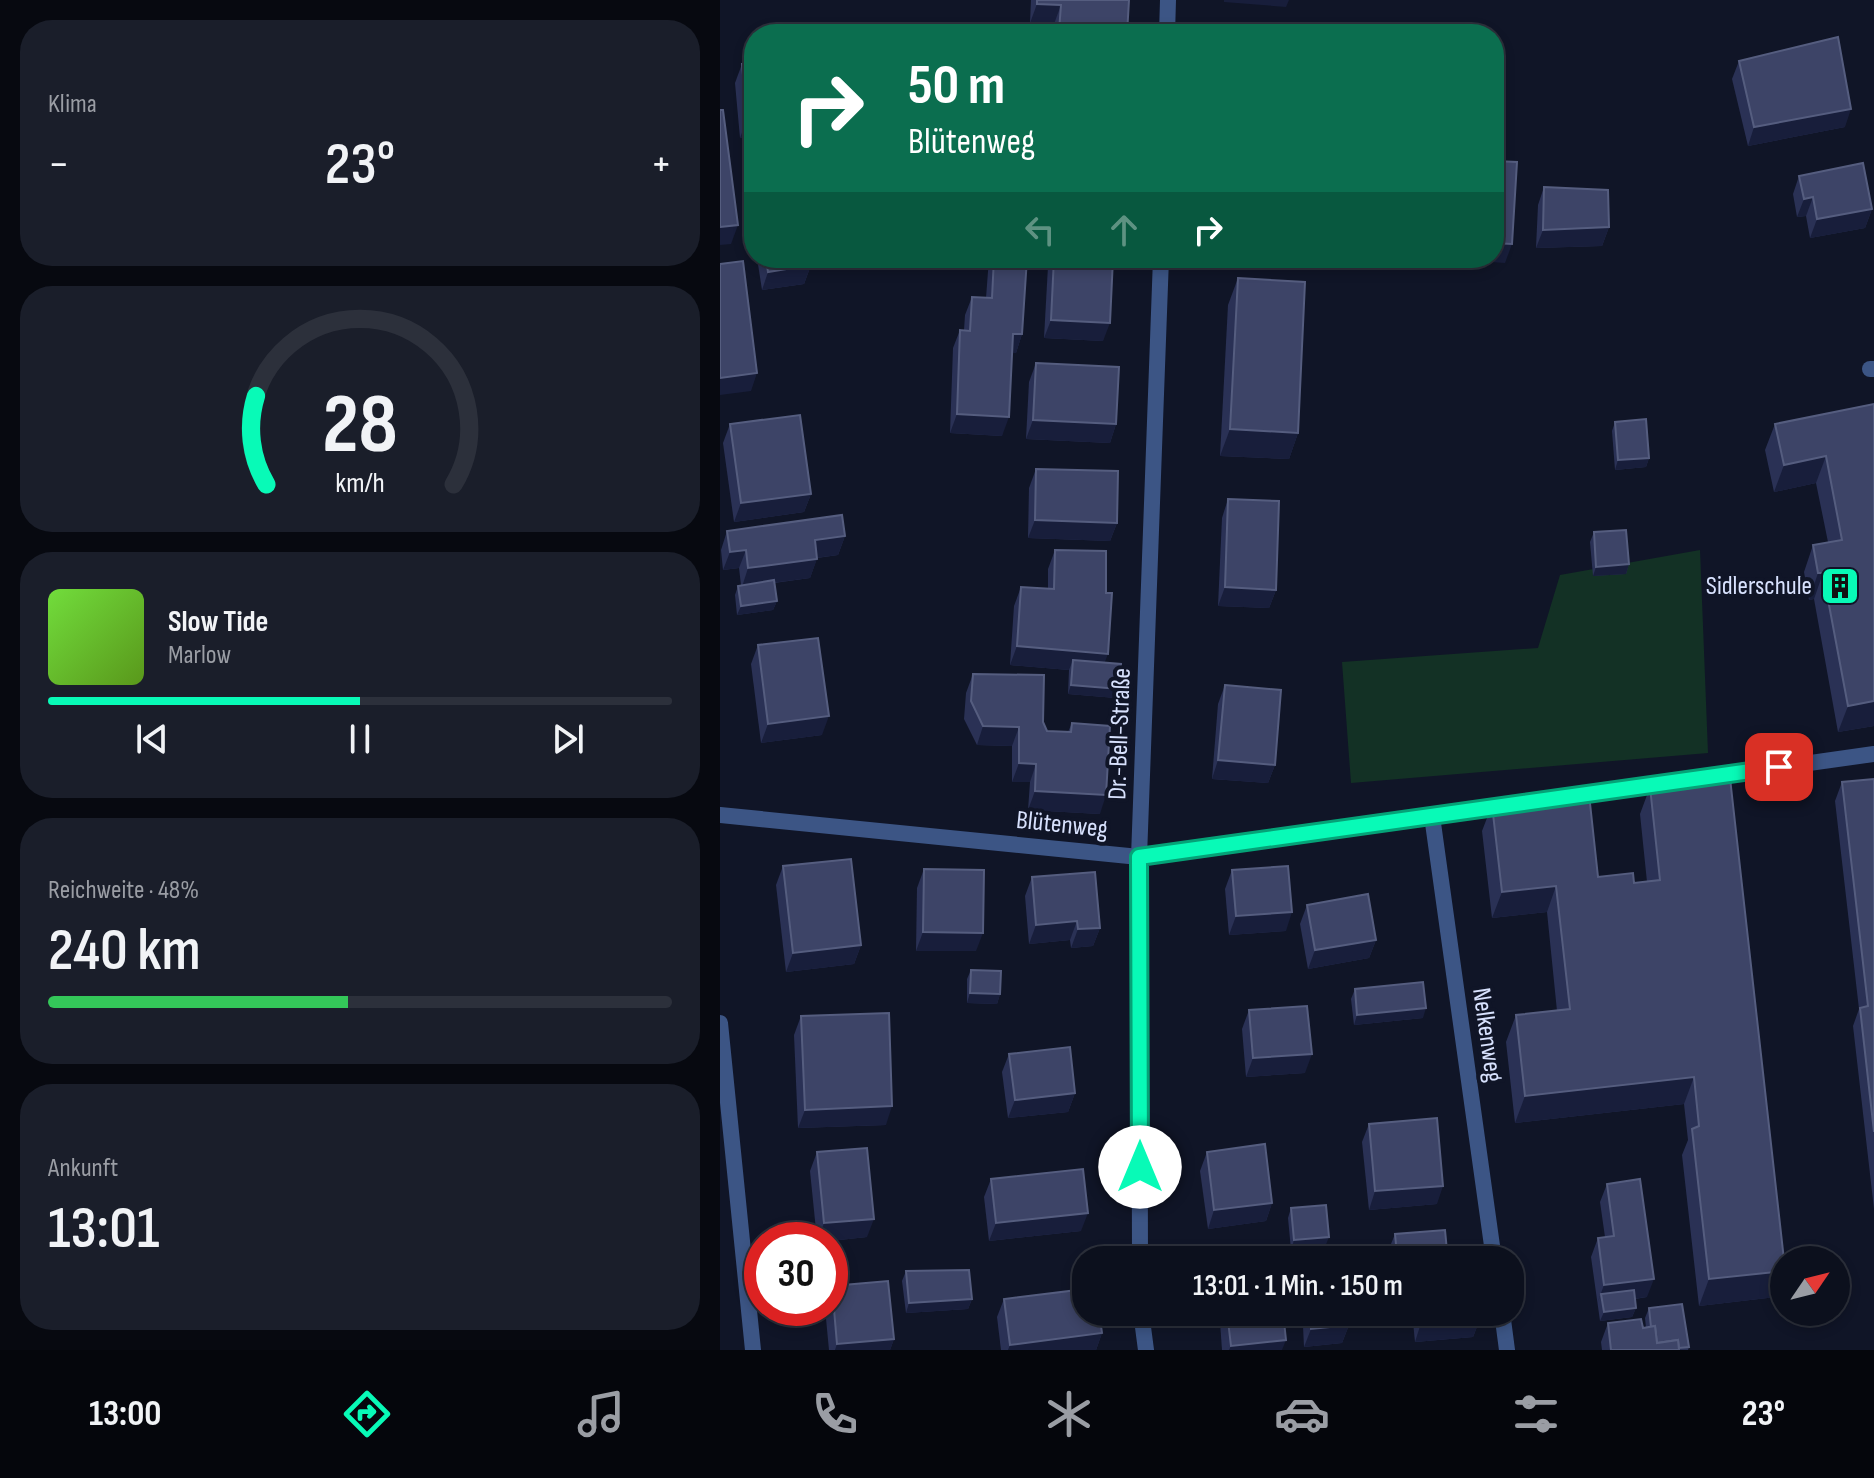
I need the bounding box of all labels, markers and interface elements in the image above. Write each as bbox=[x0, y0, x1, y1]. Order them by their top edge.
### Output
text: 50 m bbox=[908, 53, 1005, 120]
icon: right bbox=[776, 56, 880, 160]
text: Klima bbox=[48, 89, 97, 120]
text: Blütenweg bbox=[908, 121, 1035, 164]
text: 23° bbox=[325, 129, 395, 201]
text: − bbox=[48, 138, 70, 191]
text: + bbox=[650, 138, 672, 191]
icon: left bbox=[1018, 208, 1062, 252]
icon: ahead bbox=[1102, 208, 1146, 252]
icon: right bbox=[1186, 208, 1230, 252]
text: 28 bbox=[322, 376, 398, 476]
text: km/h bbox=[335, 466, 385, 501]
building icon: Sidlerschule bbox=[1819, 565, 1861, 607]
place label: Sidlerschule bbox=[1706, 571, 1812, 602]
text: Slow Tide bbox=[168, 604, 268, 640]
text: Marlow bbox=[168, 640, 231, 671]
street label: Dr.-Bell-Straße bbox=[1102, 668, 1138, 800]
icon: previous bbox=[130, 717, 174, 761]
icon: pause bbox=[338, 717, 382, 761]
icon: next bbox=[546, 717, 590, 761]
pin bbox=[1745, 733, 1813, 801]
icon: arrive bbox=[1757, 745, 1801, 789]
street label: Blütenweg bbox=[1015, 805, 1109, 845]
text: Reichweite · 48% bbox=[48, 875, 199, 906]
text: 240 km bbox=[48, 915, 201, 987]
street label: Nelkenweg bbox=[1465, 986, 1509, 1084]
position arrow bbox=[1098, 1125, 1182, 1209]
text: Ankunft bbox=[48, 1153, 118, 1184]
text: 13:01 bbox=[48, 1193, 159, 1265]
speed limit sign: 30 bbox=[744, 1222, 848, 1326]
north arrow bbox=[1770, 1246, 1850, 1326]
map controls bbox=[1770, 1246, 1850, 1326]
text: 13:01 · 1 Min. · 150 m bbox=[1193, 1268, 1403, 1304]
icon: directions bbox=[339, 1386, 395, 1442]
icon: music bbox=[573, 1386, 629, 1442]
icon: phone bbox=[807, 1386, 863, 1442]
icon: climate bbox=[1041, 1386, 1097, 1442]
icon: car bbox=[1274, 1386, 1330, 1442]
icon: filters bbox=[1508, 1386, 1564, 1442]
text: 13:00 bbox=[89, 1393, 161, 1436]
text: 23° bbox=[1742, 1393, 1785, 1436]

